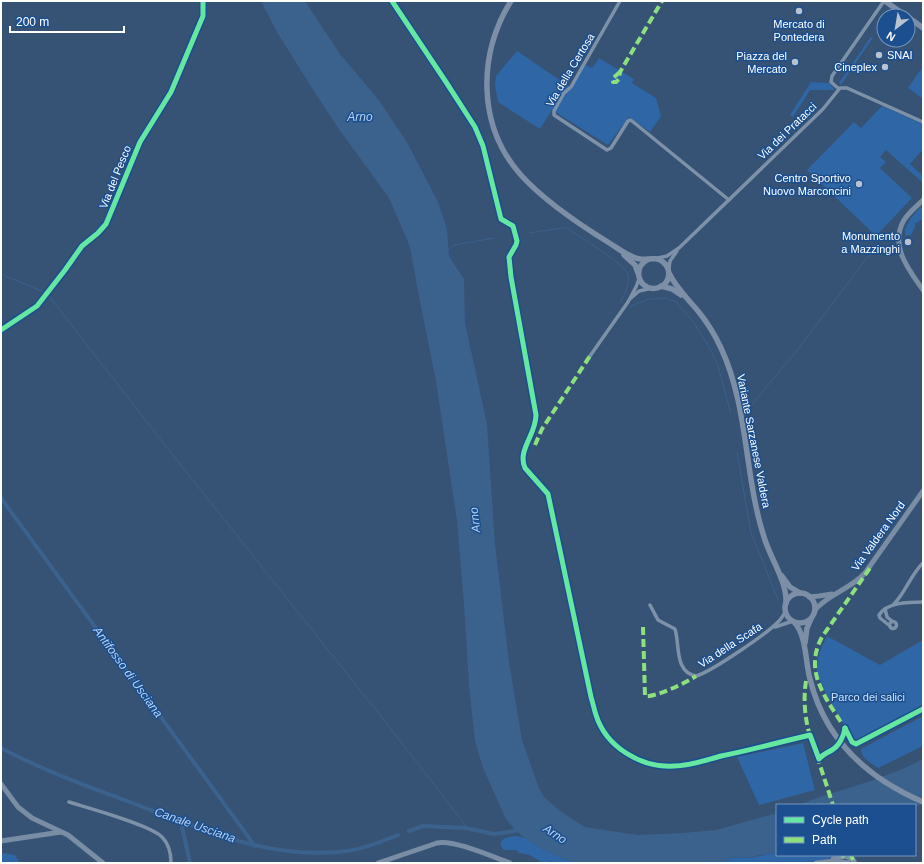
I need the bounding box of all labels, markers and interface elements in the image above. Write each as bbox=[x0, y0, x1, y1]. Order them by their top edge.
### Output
marker: Mercato di Pontedera bbox=[794, 6, 804, 16]
scale bar bbox=[10, 8, 124, 34]
north arrow bbox=[876, 8, 916, 48]
text: 200 m bbox=[16, 15, 49, 29]
place label: Mercato di Pontedera bbox=[773, 18, 825, 43]
text: N bbox=[884, 29, 897, 44]
street label: Via della Certosa bbox=[543, 30, 597, 109]
place label: SNAI bbox=[887, 49, 913, 61]
place label: Piazza del Mercato bbox=[736, 50, 787, 75]
marker: SNAI bbox=[874, 50, 884, 60]
marker: Piazza del Mercato bbox=[790, 57, 800, 67]
place label: Cineplex bbox=[834, 61, 877, 73]
marker: Cineplex bbox=[880, 62, 890, 72]
street label: Via dei Pratacci bbox=[755, 100, 819, 162]
water label: Arno bbox=[346, 110, 373, 124]
street label: Via del Pesco bbox=[97, 144, 133, 210]
place label: Centro Sportivo Nuovo Marconcini bbox=[763, 172, 851, 197]
marker: Centro Sportivo Nuovo Marconcini bbox=[854, 179, 864, 189]
place label: Monumento a Mazzinghi bbox=[841, 230, 900, 255]
marker: Monumento a Mazzinghi bbox=[903, 237, 913, 247]
street label: Variante Sarzanese Valdera bbox=[735, 373, 773, 510]
street label: Via Valdera Nord bbox=[849, 499, 907, 573]
water label: Arno bbox=[467, 506, 483, 534]
street label: Via della Scafa bbox=[696, 620, 765, 670]
water label: Antifosso di Usciana bbox=[90, 623, 166, 720]
park label: Parco dei salici bbox=[831, 691, 905, 703]
legend bbox=[776, 804, 916, 856]
water label: Canale Usciana bbox=[153, 805, 238, 846]
text: Cycle path bbox=[812, 813, 869, 827]
water label: Arno bbox=[540, 821, 570, 847]
text: Path bbox=[812, 833, 837, 847]

